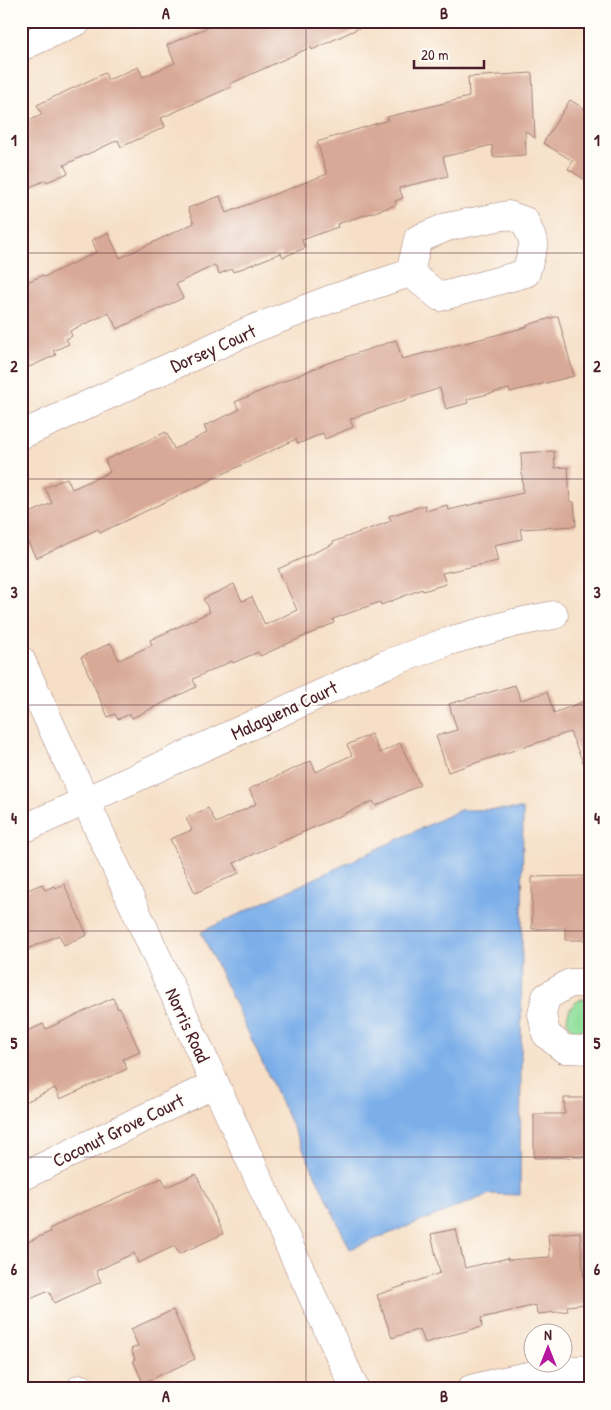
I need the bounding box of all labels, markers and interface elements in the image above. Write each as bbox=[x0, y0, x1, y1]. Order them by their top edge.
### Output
text: A bbox=[162, 2, 170, 24]
text: B bbox=[440, 2, 448, 24]
scale bar bbox=[414, 38, 484, 70]
text: 20 m bbox=[421, 44, 448, 65]
text: 1 bbox=[11, 129, 17, 151]
text: 1 bbox=[594, 129, 600, 151]
street label: Dorsey Court bbox=[166, 317, 260, 378]
text: 2 bbox=[10, 355, 18, 377]
text: 2 bbox=[593, 355, 601, 377]
text: 3 bbox=[10, 581, 18, 603]
text: 3 bbox=[593, 581, 601, 603]
street label: Malaguena Court bbox=[226, 674, 342, 746]
text: 4 bbox=[11, 807, 17, 829]
text: 4 bbox=[594, 807, 600, 829]
street label: Norris Road bbox=[159, 983, 217, 1067]
text: 5 bbox=[11, 1032, 18, 1054]
text: 5 bbox=[594, 1032, 601, 1054]
street label: Coconut Grove Court bbox=[48, 1087, 189, 1173]
text: 6 bbox=[11, 1258, 18, 1280]
text: 6 bbox=[594, 1258, 601, 1280]
north arrow bbox=[524, 1322, 574, 1372]
text: N bbox=[544, 1325, 552, 1344]
text: A bbox=[162, 1385, 170, 1407]
text: B bbox=[440, 1385, 448, 1407]

